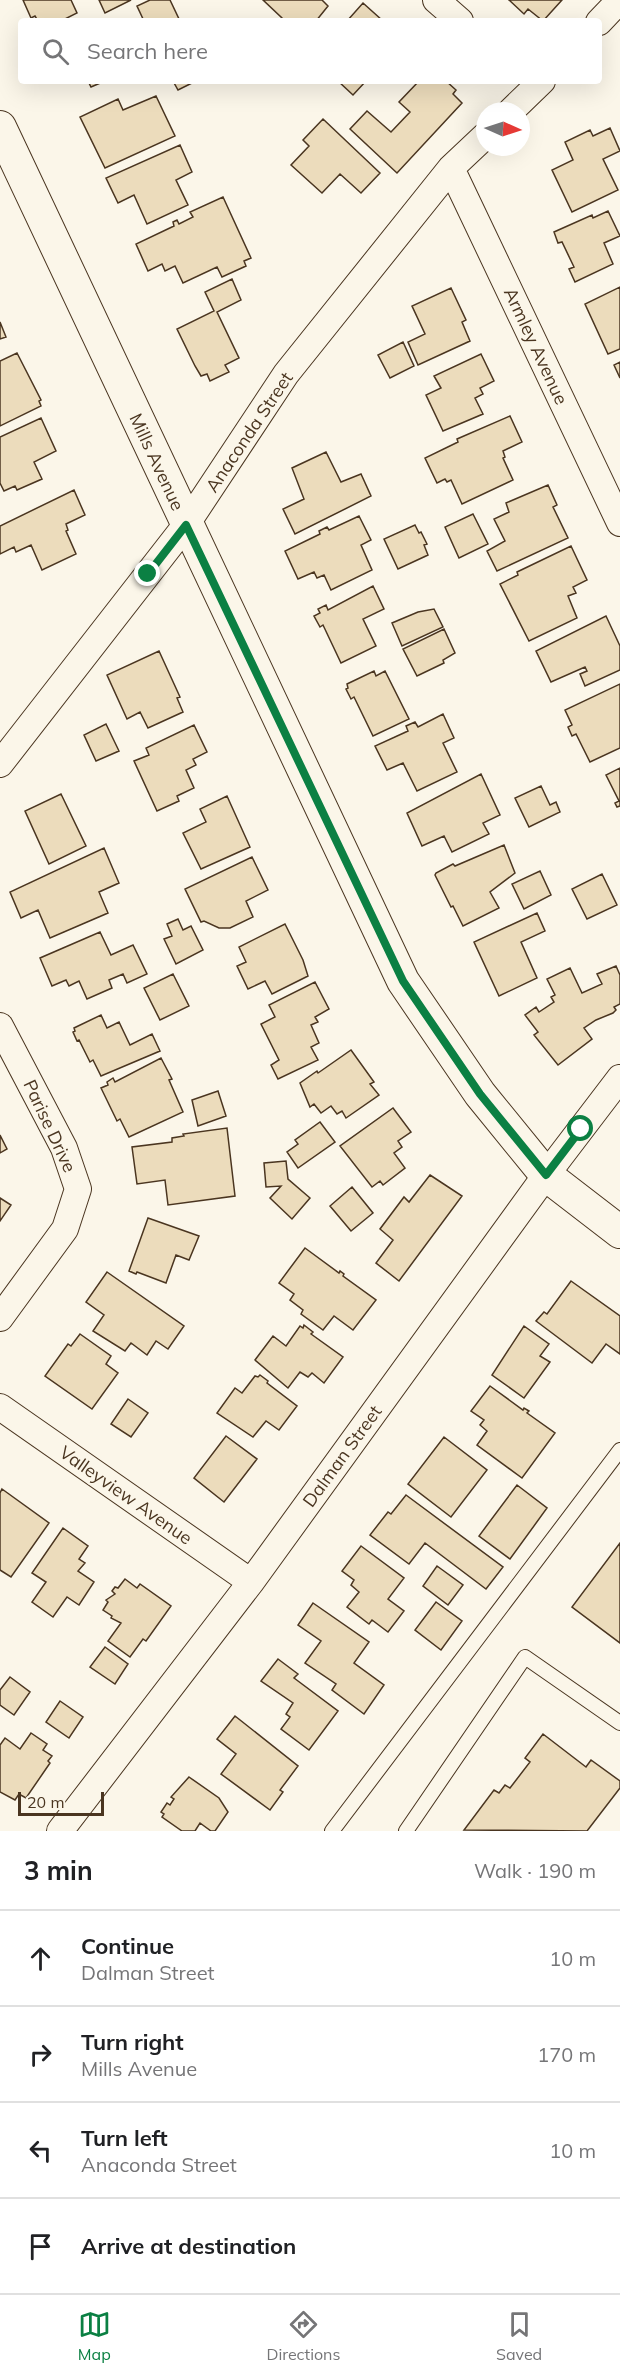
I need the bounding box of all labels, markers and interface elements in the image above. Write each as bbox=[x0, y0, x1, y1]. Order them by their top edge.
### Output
search box bbox=[18, 18, 602, 84]
icon: search bbox=[39, 35, 72, 68]
text: Search here bbox=[87, 37, 208, 65]
north arrow bbox=[476, 102, 530, 156]
street label: Armley Avenue bbox=[499, 284, 573, 408]
street label: Anaconda Street bbox=[200, 367, 298, 497]
street label: Mills Avenue bbox=[124, 410, 190, 514]
route end bbox=[134, 560, 160, 586]
street label: Parise Drive bbox=[18, 1076, 82, 1176]
route start bbox=[567, 1115, 593, 1141]
street label: Dalman Street bbox=[297, 1401, 387, 1511]
street label: Valleyview Avenue bbox=[55, 1441, 197, 1549]
scale bar bbox=[18, 1789, 104, 1816]
text: 20 m bbox=[27, 1792, 64, 1812]
text: 3 min bbox=[24, 1854, 93, 1887]
text: Walk · 190 m bbox=[474, 1858, 596, 1883]
text: Continue bbox=[81, 1932, 174, 1960]
icon: ahead bbox=[24, 1942, 57, 1975]
text: 10 m bbox=[549, 1946, 596, 1971]
text: Dalman Street bbox=[81, 1960, 215, 1985]
text: Turn right bbox=[81, 2028, 184, 2056]
icon: right bbox=[24, 2038, 57, 2071]
text: 170 m bbox=[537, 2042, 596, 2067]
text: Mills Avenue bbox=[81, 2056, 197, 2081]
text: Turn left bbox=[81, 2124, 168, 2152]
icon: left bbox=[24, 2134, 57, 2167]
text: 10 m bbox=[549, 2138, 596, 2163]
text: Anaconda Street bbox=[81, 2152, 237, 2177]
icon: arrive bbox=[24, 2230, 57, 2263]
text: Arrive at destination bbox=[81, 2232, 296, 2260]
tab: Map bbox=[78, 2308, 111, 2364]
tab: Directions bbox=[266, 2308, 340, 2364]
tab: Saved bbox=[496, 2308, 542, 2364]

